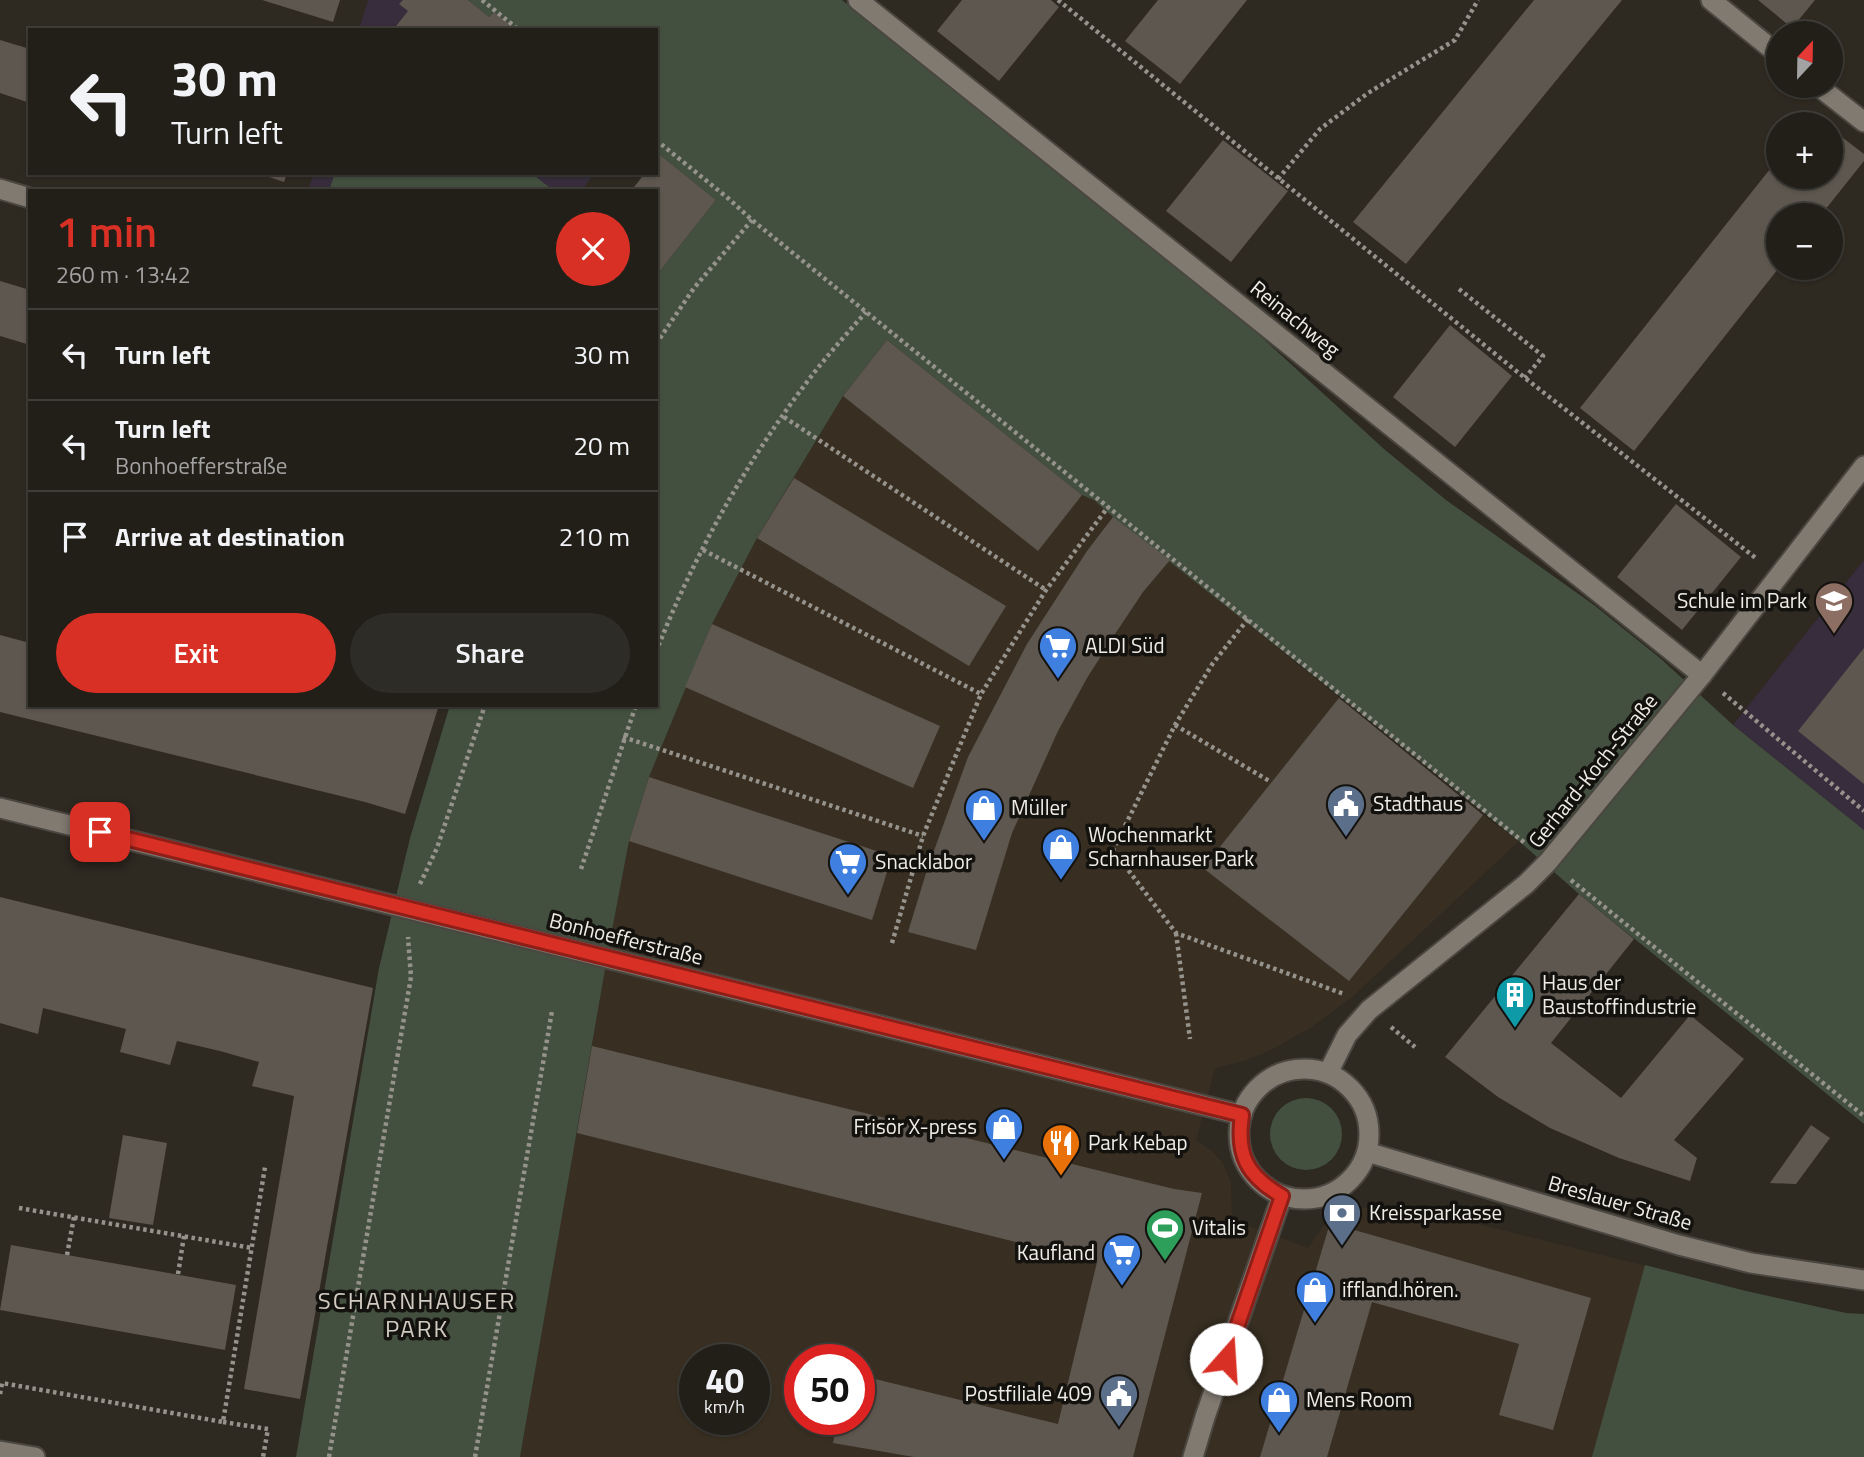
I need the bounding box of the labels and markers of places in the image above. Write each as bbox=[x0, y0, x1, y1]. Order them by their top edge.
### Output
school or university icon: Schule im Park bbox=[1813, 580, 1855, 635]
place label: Schule im Park bbox=[1677, 584, 1807, 616]
supermarket icon: ALDI Süd bbox=[1037, 625, 1079, 680]
place label: ALDI Süd bbox=[1085, 629, 1165, 661]
public building icon: Stadthaus bbox=[1325, 783, 1367, 838]
shop icon: Müller bbox=[963, 787, 1005, 842]
place label: Stadthaus bbox=[1373, 787, 1463, 819]
place label: Müller bbox=[1011, 791, 1067, 823]
pin bbox=[70, 802, 130, 862]
place label: Wochenmarkt Scharnhauser Park bbox=[1088, 818, 1254, 874]
shop icon: Wochenmarkt Scharnhauser Park bbox=[1040, 826, 1082, 881]
supermarket icon: Snacklabor bbox=[827, 841, 869, 896]
place label: Snacklabor bbox=[875, 845, 972, 877]
place label: Haus der Baustoffindustrie bbox=[1542, 966, 1696, 1022]
building icon: Haus der Baustoffindustrie bbox=[1494, 974, 1536, 1029]
shop icon: Frisör X-press bbox=[983, 1106, 1025, 1161]
place label: Frisör X-press bbox=[853, 1110, 977, 1142]
restaurant icon: Park Kebap bbox=[1040, 1122, 1082, 1177]
place label: Park Kebap bbox=[1088, 1126, 1188, 1158]
bank icon: Kreissparkasse bbox=[1321, 1192, 1363, 1247]
place label: Kreissparkasse bbox=[1369, 1196, 1502, 1228]
sports icon: Vitalis bbox=[1144, 1207, 1186, 1262]
place label: Vitalis bbox=[1192, 1211, 1246, 1243]
supermarket icon: Kaufland bbox=[1101, 1232, 1143, 1287]
place label: Kaufland bbox=[1017, 1236, 1095, 1268]
shop icon: iffland.hören. bbox=[1294, 1269, 1336, 1324]
place label: iffland.hören. bbox=[1342, 1273, 1459, 1305]
public building icon: Postfiliale 409 bbox=[1098, 1373, 1140, 1428]
place label: Postfiliale 409 bbox=[965, 1377, 1092, 1409]
shop icon: Mens Room bbox=[1258, 1379, 1300, 1434]
place label: Mens Room bbox=[1306, 1383, 1412, 1415]

